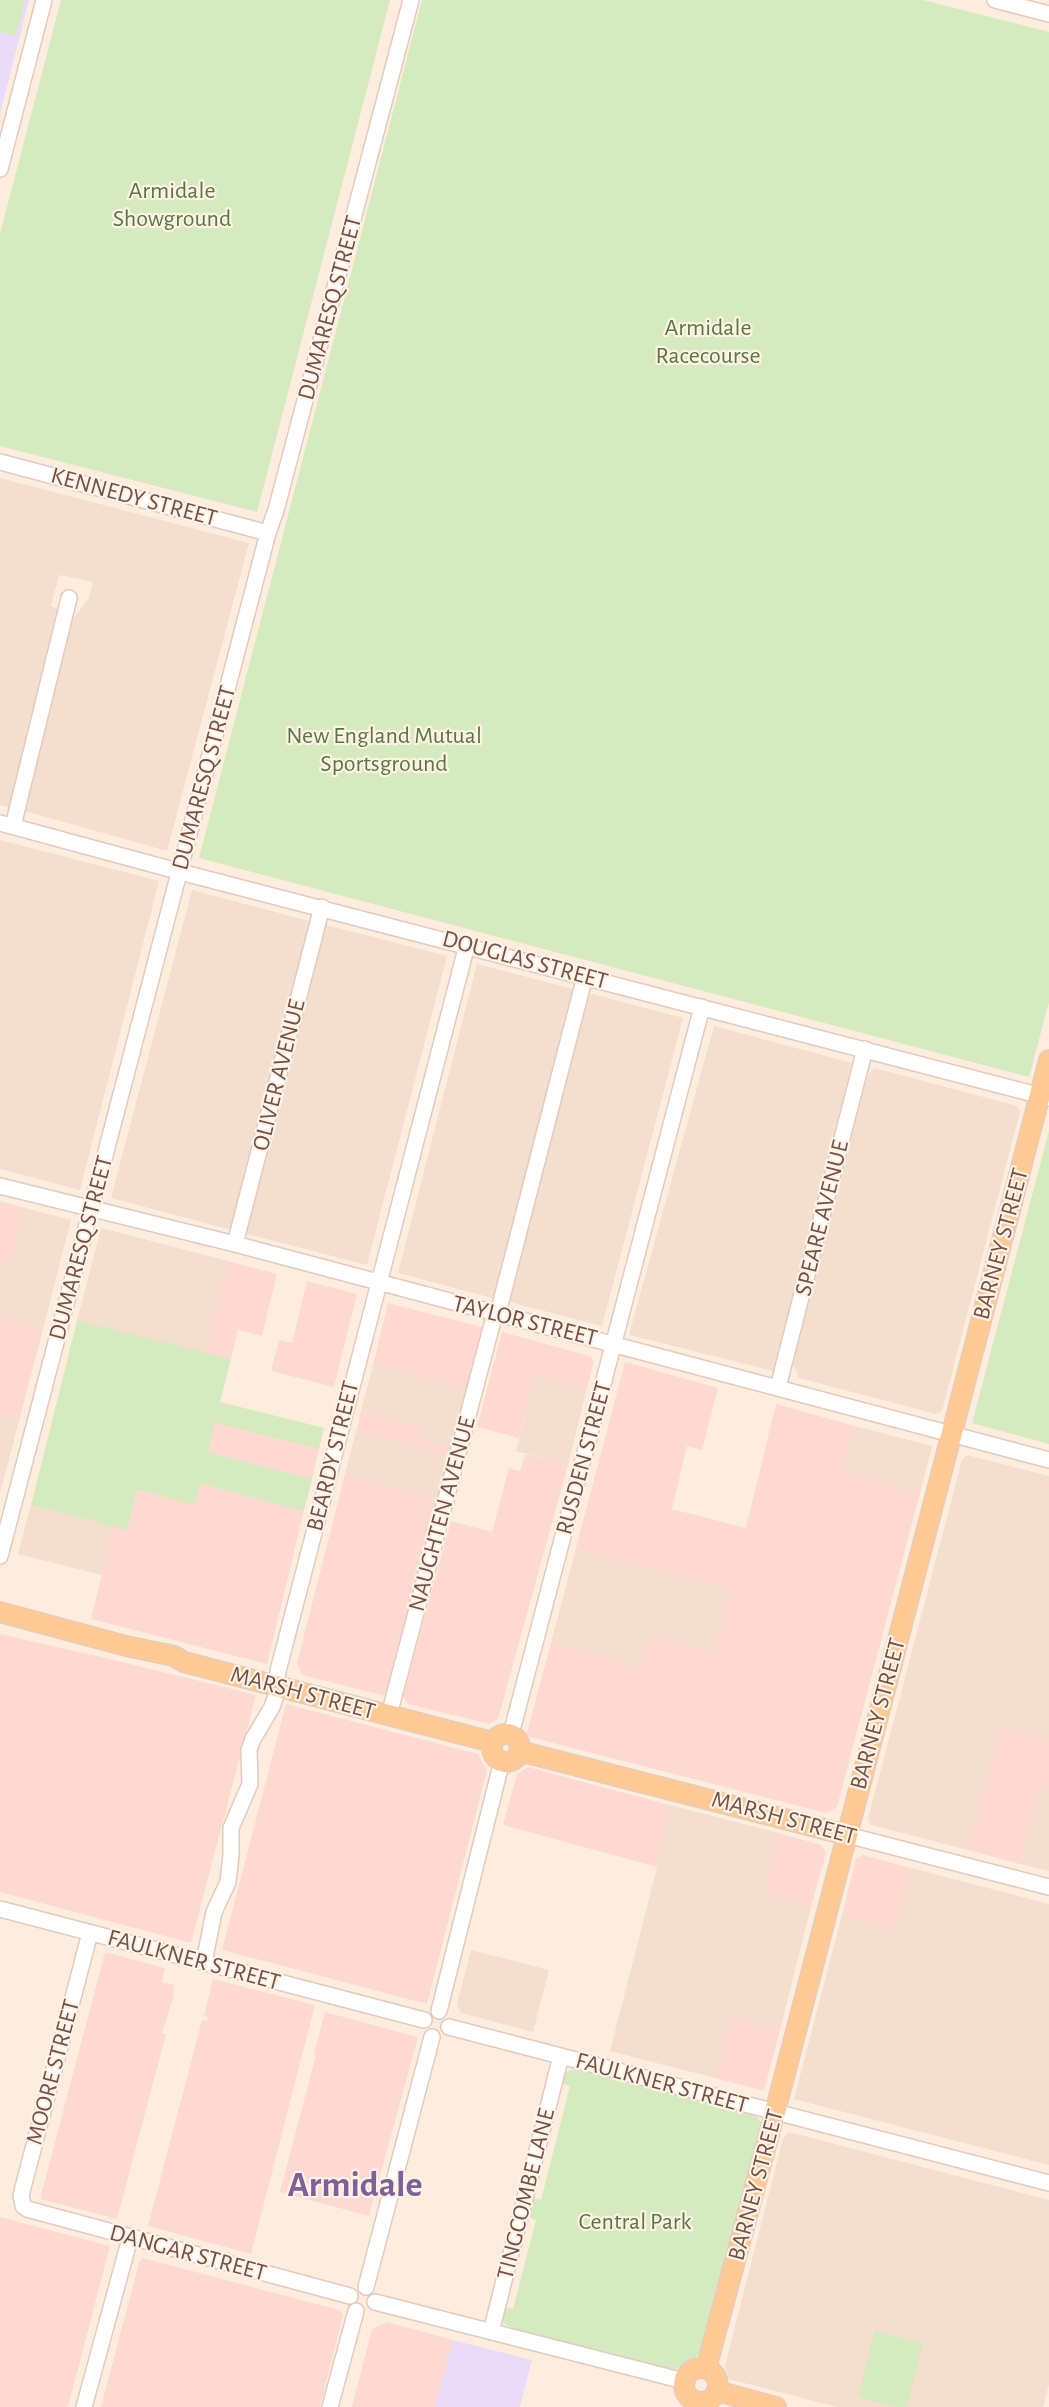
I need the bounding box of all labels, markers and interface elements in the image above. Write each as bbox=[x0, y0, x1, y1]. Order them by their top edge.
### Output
park label: Armidale Showground bbox=[113, 177, 231, 233]
street label: DUMARESQ STREET bbox=[292, 213, 368, 403]
park label: Armidale Racecourse bbox=[656, 314, 760, 370]
street label: KENNEDY STREET bbox=[48, 461, 220, 533]
street label: DUMARESQ STREET bbox=[166, 683, 242, 873]
park label: New England Mutual Sportsground bbox=[286, 722, 482, 778]
street label: DOUGLAS STREET bbox=[439, 924, 611, 996]
street label: OLIVER AVENUE bbox=[246, 996, 312, 1154]
street label: SPEARE AVENUE bbox=[789, 1137, 855, 1299]
street label: DUMARESQ STREET bbox=[43, 1153, 119, 1343]
street label: BARNEY STREET bbox=[967, 1165, 1035, 1323]
street label: TAYLOR STREET bbox=[450, 1289, 600, 1353]
street label: BEARDY STREET bbox=[300, 1378, 366, 1534]
street label: RUSDEN STREET bbox=[550, 1378, 618, 1538]
street label: NAUGHTEN AVENUE bbox=[402, 1413, 482, 1615]
street label: BARNEY STREET bbox=[844, 1635, 912, 1793]
street label: MARSH STREET bbox=[227, 1660, 379, 1726]
street label: MARSH STREET bbox=[708, 1785, 860, 1851]
street label: FAULKNER STREET bbox=[105, 1923, 283, 1997]
street label: MOORE STREET bbox=[20, 1996, 86, 2148]
street label: FAULKNER STREET bbox=[573, 2046, 751, 2120]
street label: TINGCOMBE LANE bbox=[491, 2105, 561, 2283]
street label: BARNEY STREET bbox=[722, 2106, 790, 2264]
district label: Armidale bbox=[287, 2163, 423, 2207]
park label: Central Park bbox=[578, 2208, 692, 2236]
street label: DANGAR STREET bbox=[106, 2218, 270, 2288]

